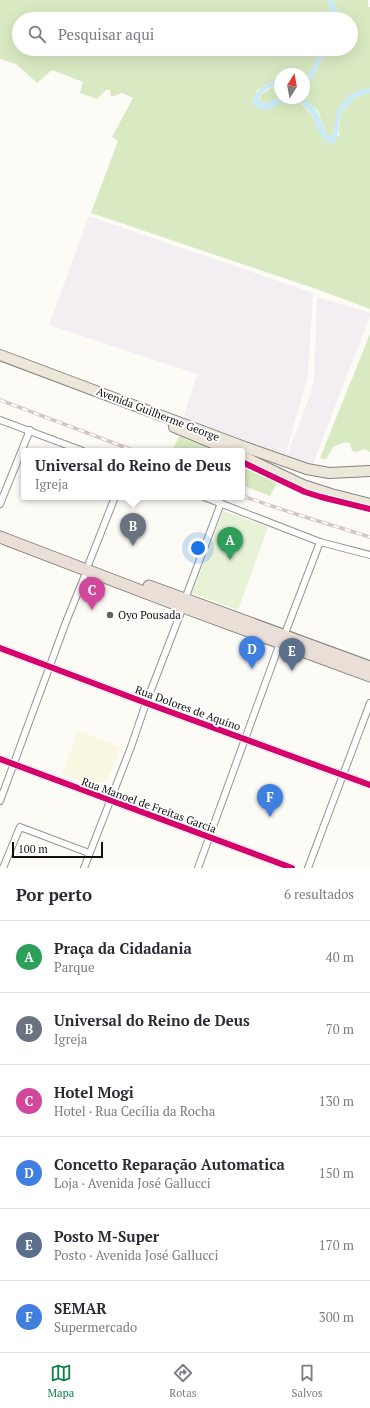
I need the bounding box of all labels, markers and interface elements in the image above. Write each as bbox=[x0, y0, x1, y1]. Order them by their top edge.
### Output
search box bbox=[12, 12, 358, 56]
icon: search bbox=[26, 23, 48, 45]
text: Pesquisar aqui bbox=[58, 24, 154, 44]
north arrow bbox=[274, 68, 310, 104]
street label: Avenida Guilherme George bbox=[94, 384, 222, 444]
popup bbox=[21, 448, 245, 500]
text: Universal do Reino de Deus bbox=[35, 455, 231, 475]
text: Igreja bbox=[35, 475, 68, 493]
pin: B bbox=[120, 513, 146, 546]
pin: A bbox=[217, 527, 243, 560]
your location bbox=[188, 538, 208, 558]
pin: C bbox=[79, 577, 105, 610]
place label: Oyo Pousada bbox=[118, 608, 181, 622]
marker: Oyo Pousada bbox=[105, 610, 115, 620]
pin: D bbox=[239, 636, 265, 669]
pin: E bbox=[279, 638, 305, 671]
street label: Rua Dolores de Aquino bbox=[133, 682, 243, 734]
street label: Rua Manoel de Freitas Garcia bbox=[80, 774, 219, 836]
pin: F bbox=[257, 784, 283, 817]
scale bar bbox=[12, 840, 103, 859]
text: 100 m bbox=[18, 842, 48, 856]
text: Por perto bbox=[16, 883, 92, 906]
text: 6 resultados bbox=[284, 885, 354, 903]
text: Praça da Cidadania bbox=[54, 938, 192, 958]
text: A bbox=[24, 948, 34, 966]
text: 40 m bbox=[326, 948, 354, 966]
text: Parque bbox=[54, 958, 94, 976]
text: Universal do Reino de Deus bbox=[54, 1010, 250, 1030]
text: B bbox=[25, 1020, 33, 1038]
text: 70 m bbox=[326, 1020, 354, 1038]
text: Igreja bbox=[54, 1030, 87, 1048]
text: Hotel Mogi bbox=[54, 1082, 134, 1102]
text: C bbox=[25, 1092, 33, 1110]
text: 130 m bbox=[319, 1092, 354, 1110]
text: Hotel · Rua Cecília da Rocha bbox=[54, 1102, 215, 1120]
text: Concetto Reparação Automatica bbox=[54, 1154, 285, 1174]
text: D bbox=[24, 1164, 34, 1182]
text: 150 m bbox=[319, 1164, 354, 1182]
text: Loja · Avenida José Gallucci bbox=[54, 1174, 211, 1192]
text: Posto M-Super bbox=[54, 1226, 159, 1246]
text: E bbox=[25, 1236, 33, 1254]
text: 170 m bbox=[319, 1236, 354, 1254]
text: Posto · Avenida José Gallucci bbox=[54, 1246, 218, 1264]
text: SEMAR bbox=[54, 1298, 107, 1318]
text: F bbox=[25, 1308, 33, 1326]
text: 300 m bbox=[319, 1308, 354, 1326]
text: Supermercado bbox=[54, 1318, 137, 1336]
tab: Mapa bbox=[47, 1362, 74, 1400]
tab: Rotas bbox=[169, 1362, 197, 1400]
tab: Salvos bbox=[292, 1362, 323, 1400]

